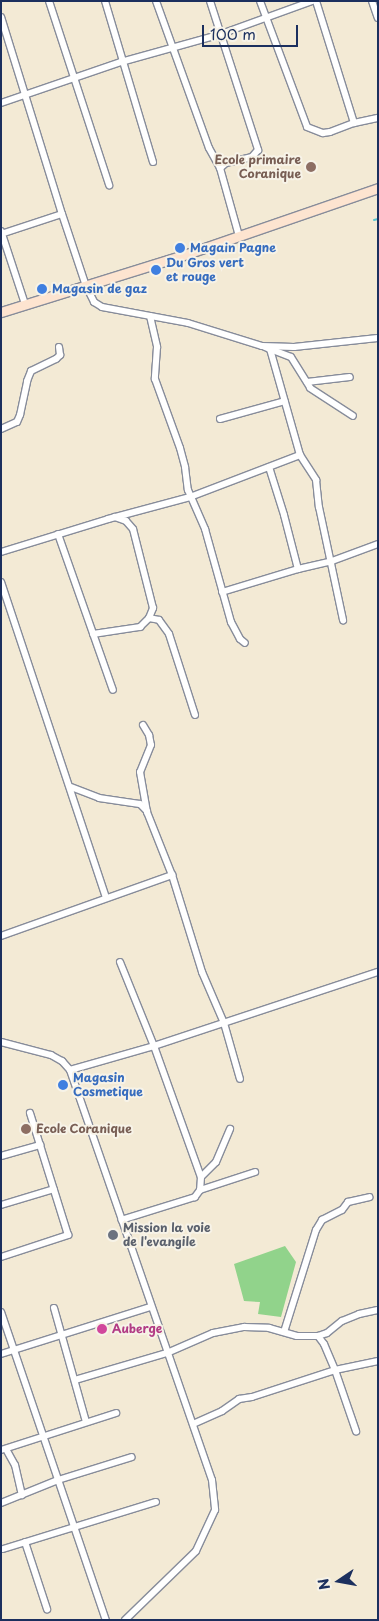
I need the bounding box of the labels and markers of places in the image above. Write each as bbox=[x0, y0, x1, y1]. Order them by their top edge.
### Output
place label: Ecole primaire Coranique bbox=[214, 153, 301, 181]
marker: Ecole primaire Coranique bbox=[305, 161, 317, 173]
place label: Magain Pagne bbox=[190, 241, 276, 255]
marker: Magain Pagne bbox=[174, 242, 186, 254]
place label: Du Gros vert et rouge bbox=[166, 256, 244, 284]
marker: Du Gros vert et rouge bbox=[150, 264, 162, 276]
place label: Magasin de gaz bbox=[52, 282, 147, 296]
marker: Magasin de gaz bbox=[36, 283, 48, 295]
place label: Magasin Cosmetique bbox=[73, 1071, 143, 1099]
marker: Magasin Cosmetique bbox=[57, 1079, 69, 1091]
place label: Ecole Coranique bbox=[36, 1122, 133, 1136]
marker: Ecole Coranique bbox=[20, 1123, 32, 1135]
place label: Mission la voie de l'evangile bbox=[123, 1221, 211, 1249]
marker: Mission la voie de l'evangile bbox=[107, 1229, 119, 1241]
place label: Auberge bbox=[112, 1322, 162, 1336]
marker: Auberge bbox=[96, 1323, 108, 1335]

